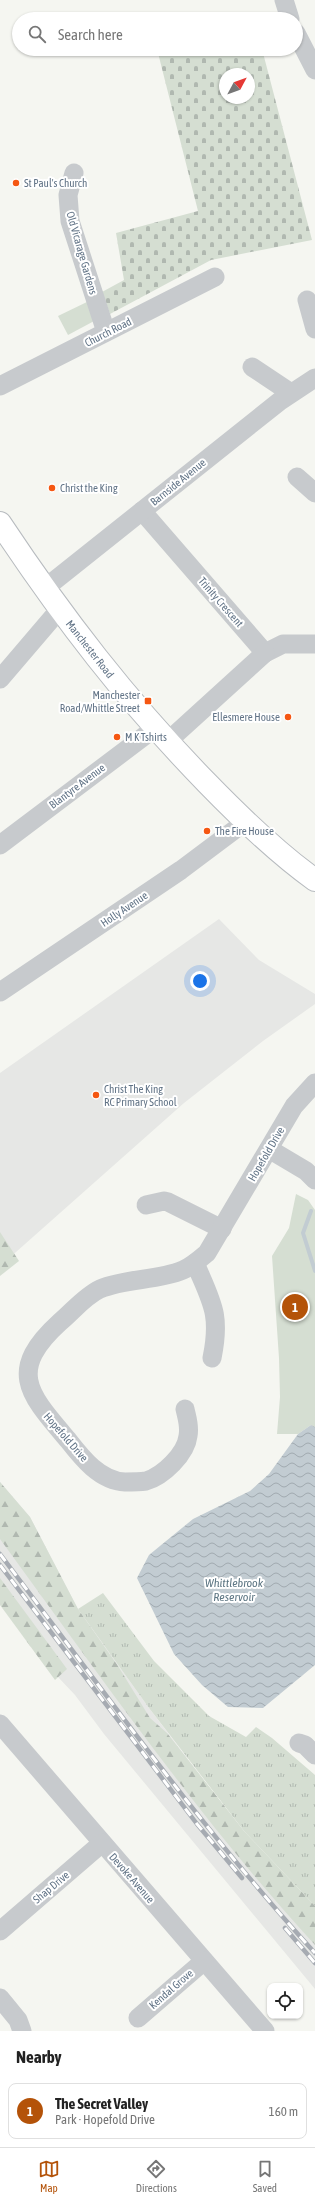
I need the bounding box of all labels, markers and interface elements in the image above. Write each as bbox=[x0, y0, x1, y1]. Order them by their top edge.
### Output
search box bbox=[12, 12, 303, 56]
icon: search bbox=[26, 23, 48, 45]
text: Search here bbox=[58, 26, 123, 43]
north arrow bbox=[219, 68, 255, 104]
place label: St Paul's Church bbox=[24, 177, 87, 189]
marker: St Paul's Church bbox=[11, 178, 21, 188]
street label: Old Vicarage Gardens bbox=[64, 210, 100, 296]
street label: Church Road bbox=[83, 315, 133, 349]
street label: Barnside Avenue bbox=[148, 456, 208, 508]
place label: Christ the King bbox=[60, 482, 118, 494]
marker: Christ the King bbox=[47, 483, 57, 493]
street label: Trinity Crescent bbox=[196, 575, 246, 629]
street label: Manchester Road bbox=[64, 618, 116, 680]
place label: Manchester Road/Whittle Street bbox=[60, 689, 141, 714]
marker: Manchester Road/Whittle Street bbox=[143, 696, 153, 706]
place label: Ellesmere House bbox=[212, 711, 280, 723]
marker: Ellesmere House bbox=[283, 712, 293, 722]
place label: M K Tshirts bbox=[125, 731, 167, 743]
marker: M K Tshirts bbox=[112, 732, 122, 742]
street label: Blantyre Avenue bbox=[47, 761, 107, 811]
place label: The Fire House bbox=[215, 825, 274, 837]
marker: The Fire House bbox=[202, 826, 212, 836]
street label: Holly Avenue bbox=[98, 889, 150, 929]
your location bbox=[190, 971, 210, 991]
place label: Christ The King RC Primary School bbox=[104, 1083, 177, 1108]
marker: Christ The King RC Primary School bbox=[91, 1090, 101, 1100]
street label: Hopefold Drive bbox=[246, 1125, 286, 1183]
pin: 1 bbox=[282, 1292, 308, 1322]
street label: Hopefold Drive bbox=[42, 1410, 90, 1464]
water label: Whittlebrook Reservoir bbox=[205, 1576, 264, 1604]
street label: Devoke Avenue bbox=[107, 1851, 157, 1905]
street label: Shap Drive bbox=[31, 1869, 71, 1905]
street label: Kendal Grove bbox=[147, 1967, 195, 2011]
map controls bbox=[267, 1983, 303, 2019]
button: locate bbox=[267, 1983, 303, 2019]
text: Nearby bbox=[16, 2047, 62, 2067]
text: The Secret Valley bbox=[55, 2095, 148, 2112]
text: 1 bbox=[27, 2104, 33, 2119]
text: 160 m bbox=[269, 2104, 298, 2119]
text: Park · Hopefold Drive bbox=[55, 2112, 155, 2127]
tab: Map bbox=[38, 2158, 60, 2194]
tab: Directions bbox=[136, 2158, 177, 2194]
tab: Saved bbox=[253, 2158, 277, 2194]

